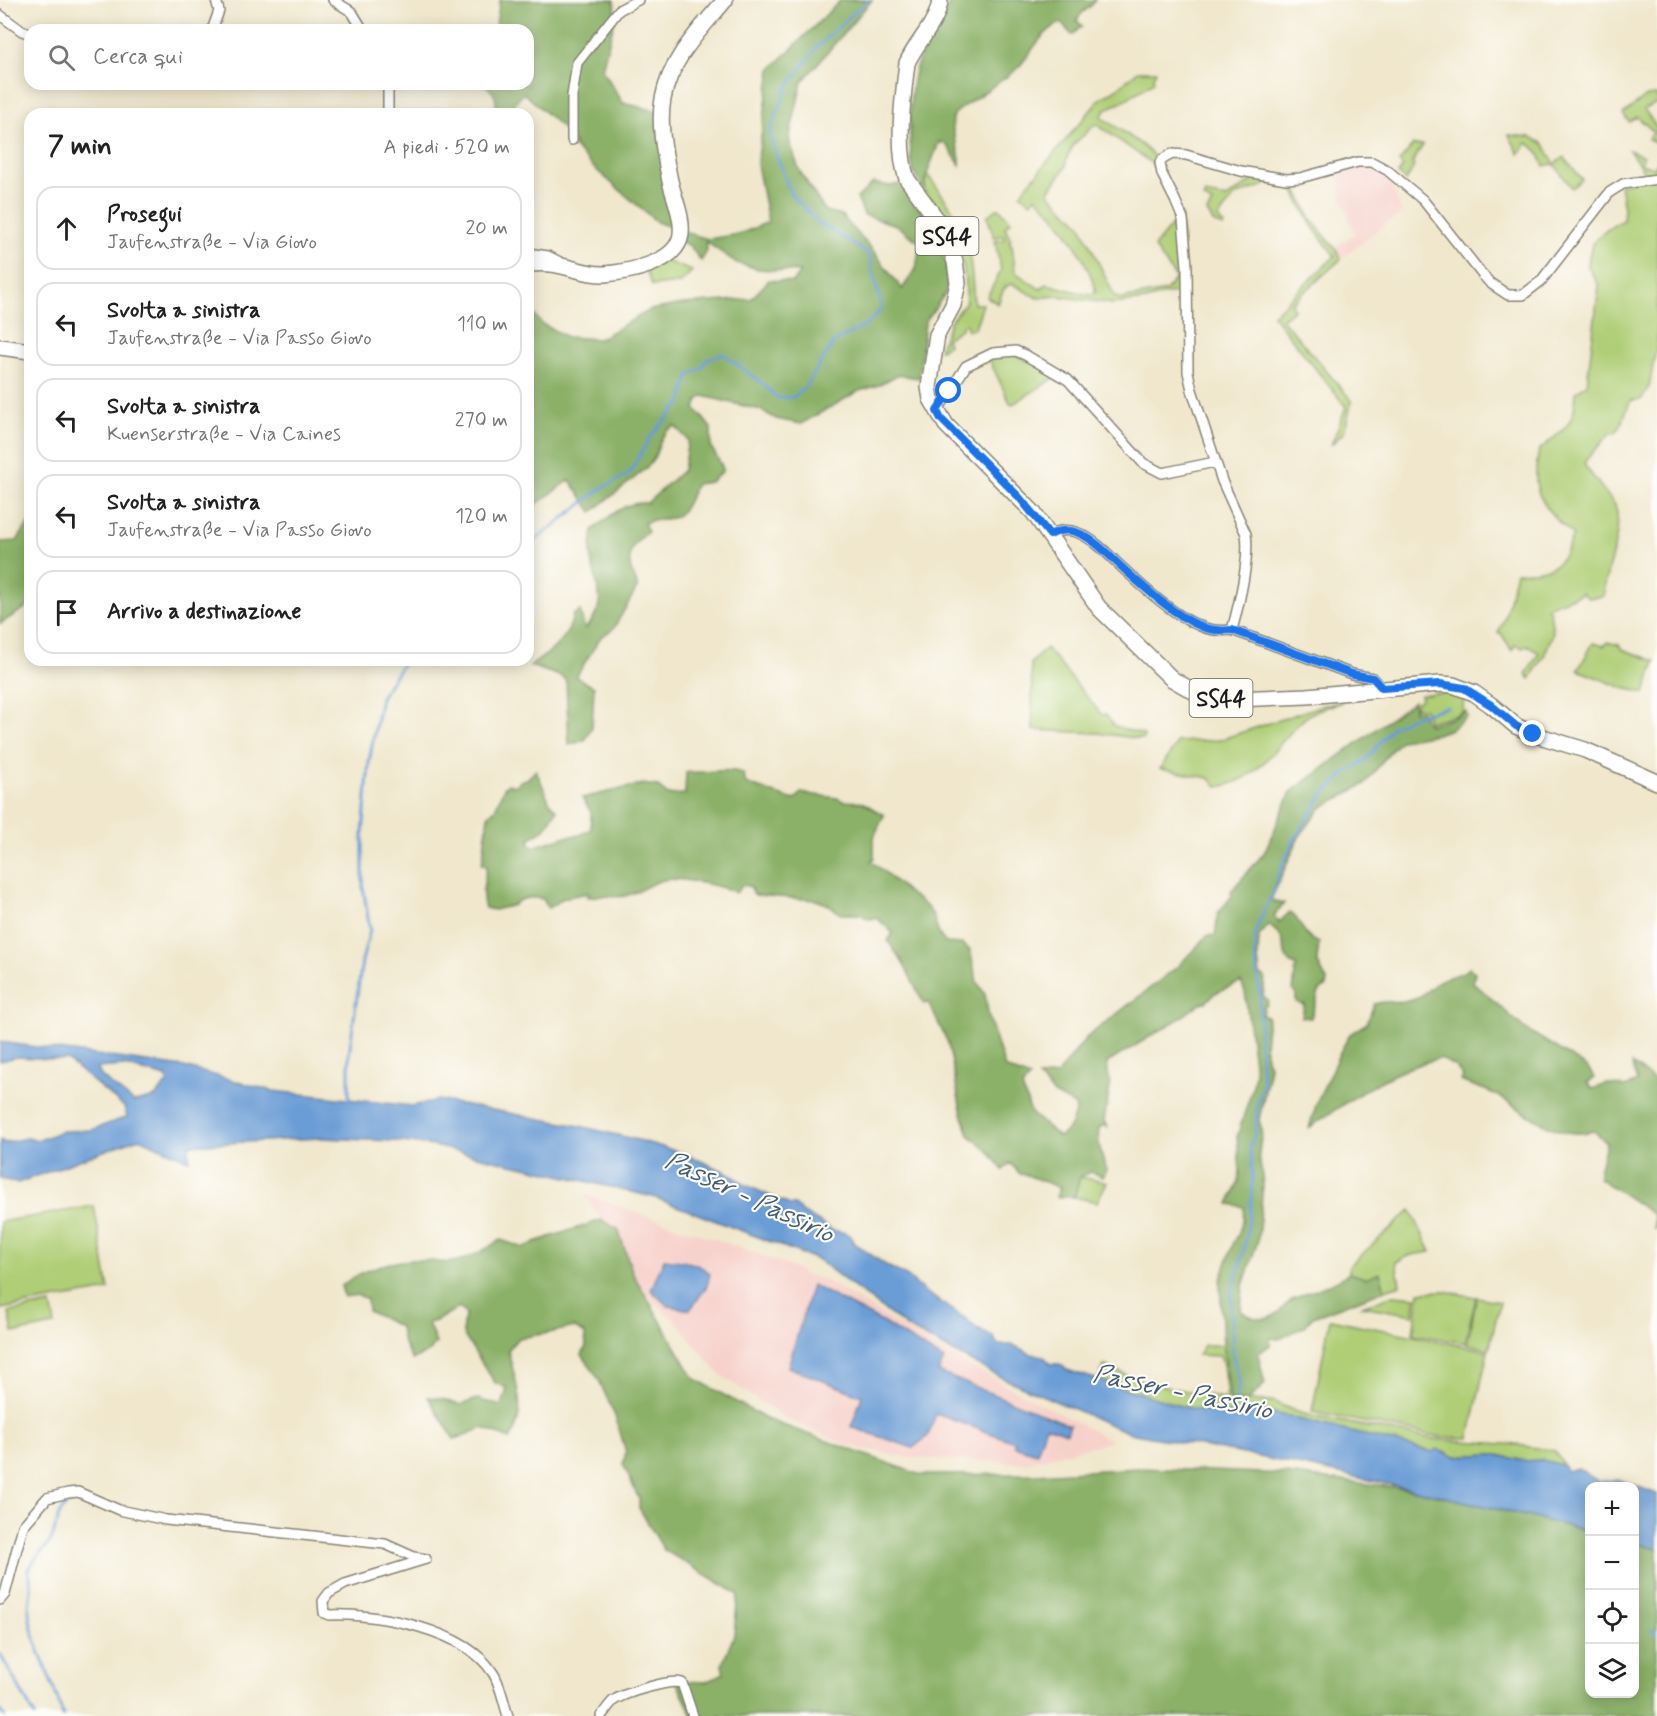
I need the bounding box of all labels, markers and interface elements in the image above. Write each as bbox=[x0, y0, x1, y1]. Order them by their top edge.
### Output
search box bbox=[24, 24, 534, 90]
icon: search bbox=[45, 41, 78, 74]
text: Cerca qui bbox=[93, 43, 183, 71]
text: 7 min bbox=[48, 130, 112, 164]
text: A piedi · 520 m bbox=[384, 134, 510, 161]
text: Prosegui bbox=[107, 201, 182, 229]
icon: ahead bbox=[50, 212, 83, 245]
text: 20 m bbox=[465, 215, 508, 242]
road number: SS44 bbox=[916, 217, 978, 255]
text: Jaufenstraße - Via Giovo bbox=[107, 229, 317, 256]
text: Svolta a sinistra bbox=[107, 297, 261, 325]
icon: left bbox=[50, 308, 83, 341]
text: 110 m bbox=[457, 311, 508, 338]
text: Jaufenstraße - Via Passo Giovo bbox=[107, 325, 372, 352]
route start bbox=[935, 377, 961, 403]
text: Svolta a sinistra bbox=[107, 393, 261, 421]
icon: left bbox=[50, 404, 83, 437]
text: 270 m bbox=[455, 407, 508, 434]
text: Kuenserstraße - Via Caines bbox=[107, 421, 341, 448]
text: Svolta a sinistra bbox=[107, 489, 261, 517]
icon: left bbox=[50, 500, 83, 533]
text: 120 m bbox=[455, 503, 508, 530]
text: Jaufenstraße - Via Passo Giovo bbox=[107, 517, 372, 544]
icon: arrive bbox=[50, 596, 83, 629]
text: Arrivo a destinazione bbox=[107, 598, 301, 626]
road number: SS44 bbox=[1190, 679, 1252, 717]
route end bbox=[1519, 720, 1545, 746]
water label: Passer - Passirio bbox=[659, 1144, 840, 1252]
water label: Passer - Passirio bbox=[1090, 1357, 1276, 1429]
map controls bbox=[1585, 1482, 1639, 1698]
button: + bbox=[1585, 1482, 1639, 1536]
button: − bbox=[1585, 1536, 1639, 1590]
button: locate bbox=[1585, 1590, 1639, 1644]
button: layers bbox=[1585, 1644, 1639, 1698]

